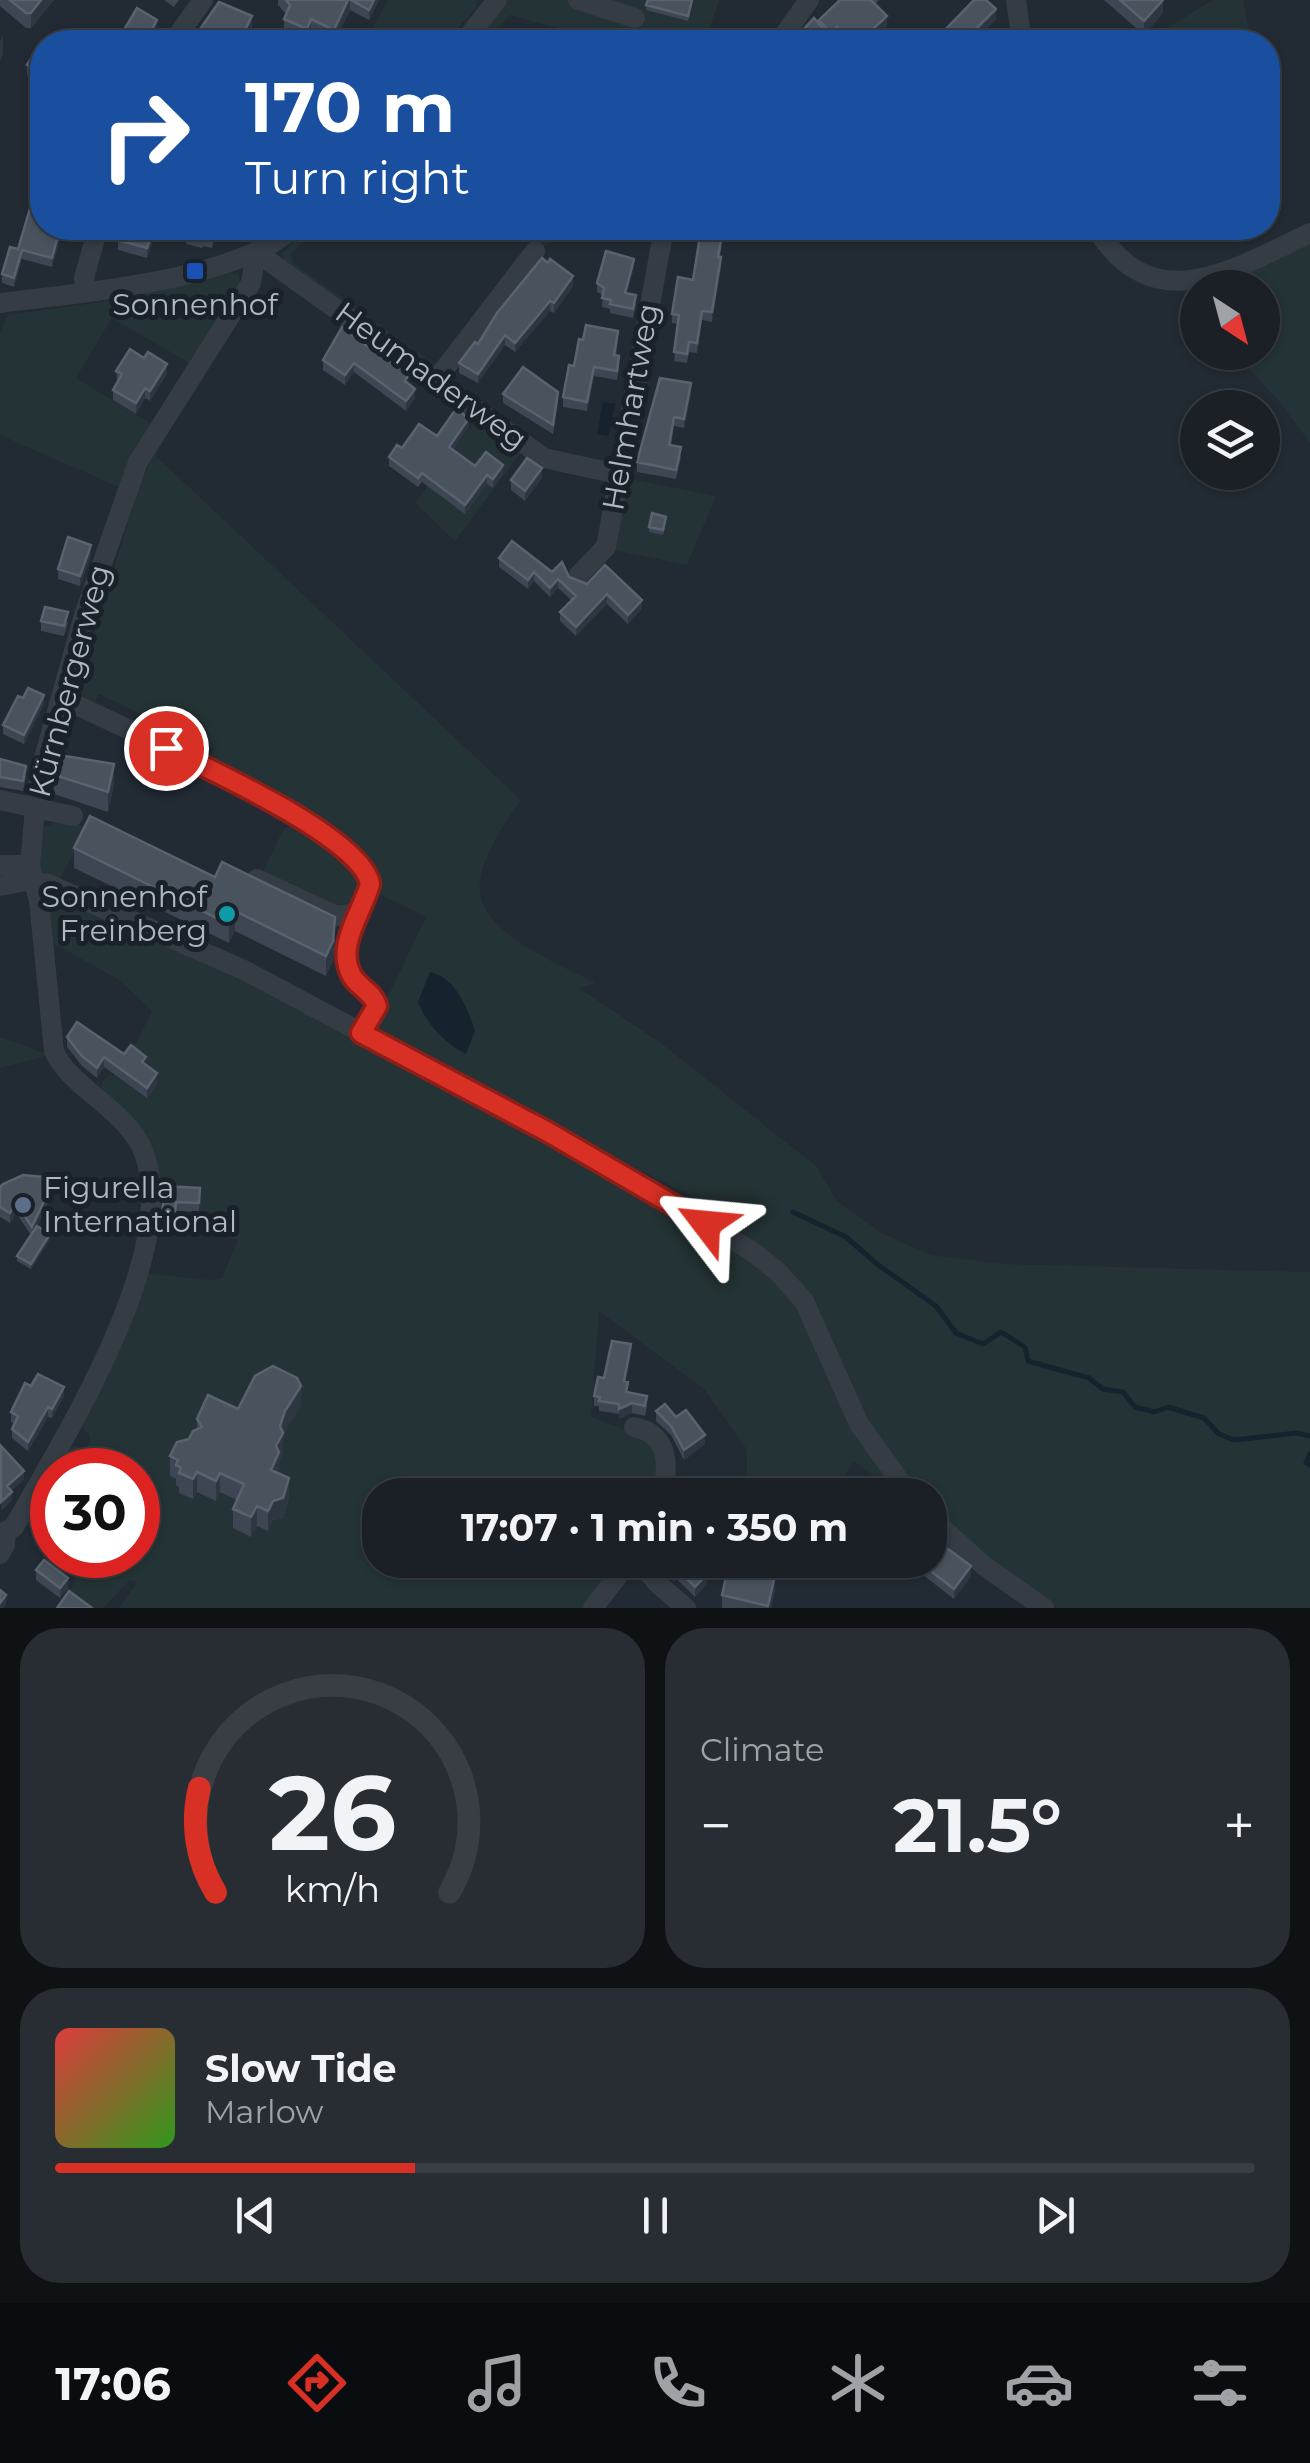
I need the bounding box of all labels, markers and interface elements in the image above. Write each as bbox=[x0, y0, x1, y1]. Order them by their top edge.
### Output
text: 170 m bbox=[245, 64, 455, 150]
icon: right bbox=[80, 70, 210, 200]
text: Turn right bbox=[245, 150, 470, 205]
marker: Sonnenhof bbox=[184, 260, 206, 282]
north arrow bbox=[1180, 270, 1280, 370]
map controls bbox=[1180, 270, 1280, 490]
place label: Sonnenhof bbox=[112, 286, 280, 323]
street label: Heumaderweg bbox=[328, 294, 534, 457]
street label: Helmhartweg bbox=[594, 301, 667, 513]
button: layers bbox=[1180, 390, 1280, 490]
street label: Kürnbergerweg bbox=[21, 561, 118, 801]
pin bbox=[124, 706, 209, 791]
icon: arrive bbox=[139, 721, 194, 776]
place label: Sonnenhof Freinberg bbox=[42, 878, 209, 949]
marker: Sonnenhof Freinberg bbox=[216, 903, 238, 925]
place label: Figurella International bbox=[43, 1169, 237, 1240]
position arrow bbox=[654, 1172, 758, 1276]
marker: Figurella International bbox=[12, 1194, 34, 1216]
speed limit sign: 30 bbox=[30, 1448, 160, 1578]
text: 17:07 · 1 min · 350 m bbox=[461, 1504, 848, 1551]
text: Climate bbox=[700, 1730, 824, 1769]
text: 26 bbox=[269, 1749, 396, 1876]
text: 21.5° bbox=[893, 1779, 1062, 1871]
text: − bbox=[700, 1792, 732, 1859]
text: + bbox=[1223, 1792, 1255, 1859]
text: km/h bbox=[285, 1867, 380, 1911]
text: Slow Tide bbox=[205, 2045, 397, 2092]
text: Marlow bbox=[205, 2092, 323, 2131]
icon: previous bbox=[228, 2188, 283, 2243]
icon: pause bbox=[628, 2188, 683, 2243]
icon: next bbox=[1028, 2188, 1083, 2243]
icon: directions bbox=[282, 2348, 352, 2418]
icon: music bbox=[462, 2348, 532, 2418]
icon: phone bbox=[643, 2348, 713, 2418]
icon: climate bbox=[823, 2348, 893, 2418]
icon: car bbox=[1004, 2348, 1074, 2418]
icon: filters bbox=[1185, 2348, 1255, 2418]
text: 17:06 bbox=[55, 2356, 171, 2411]

